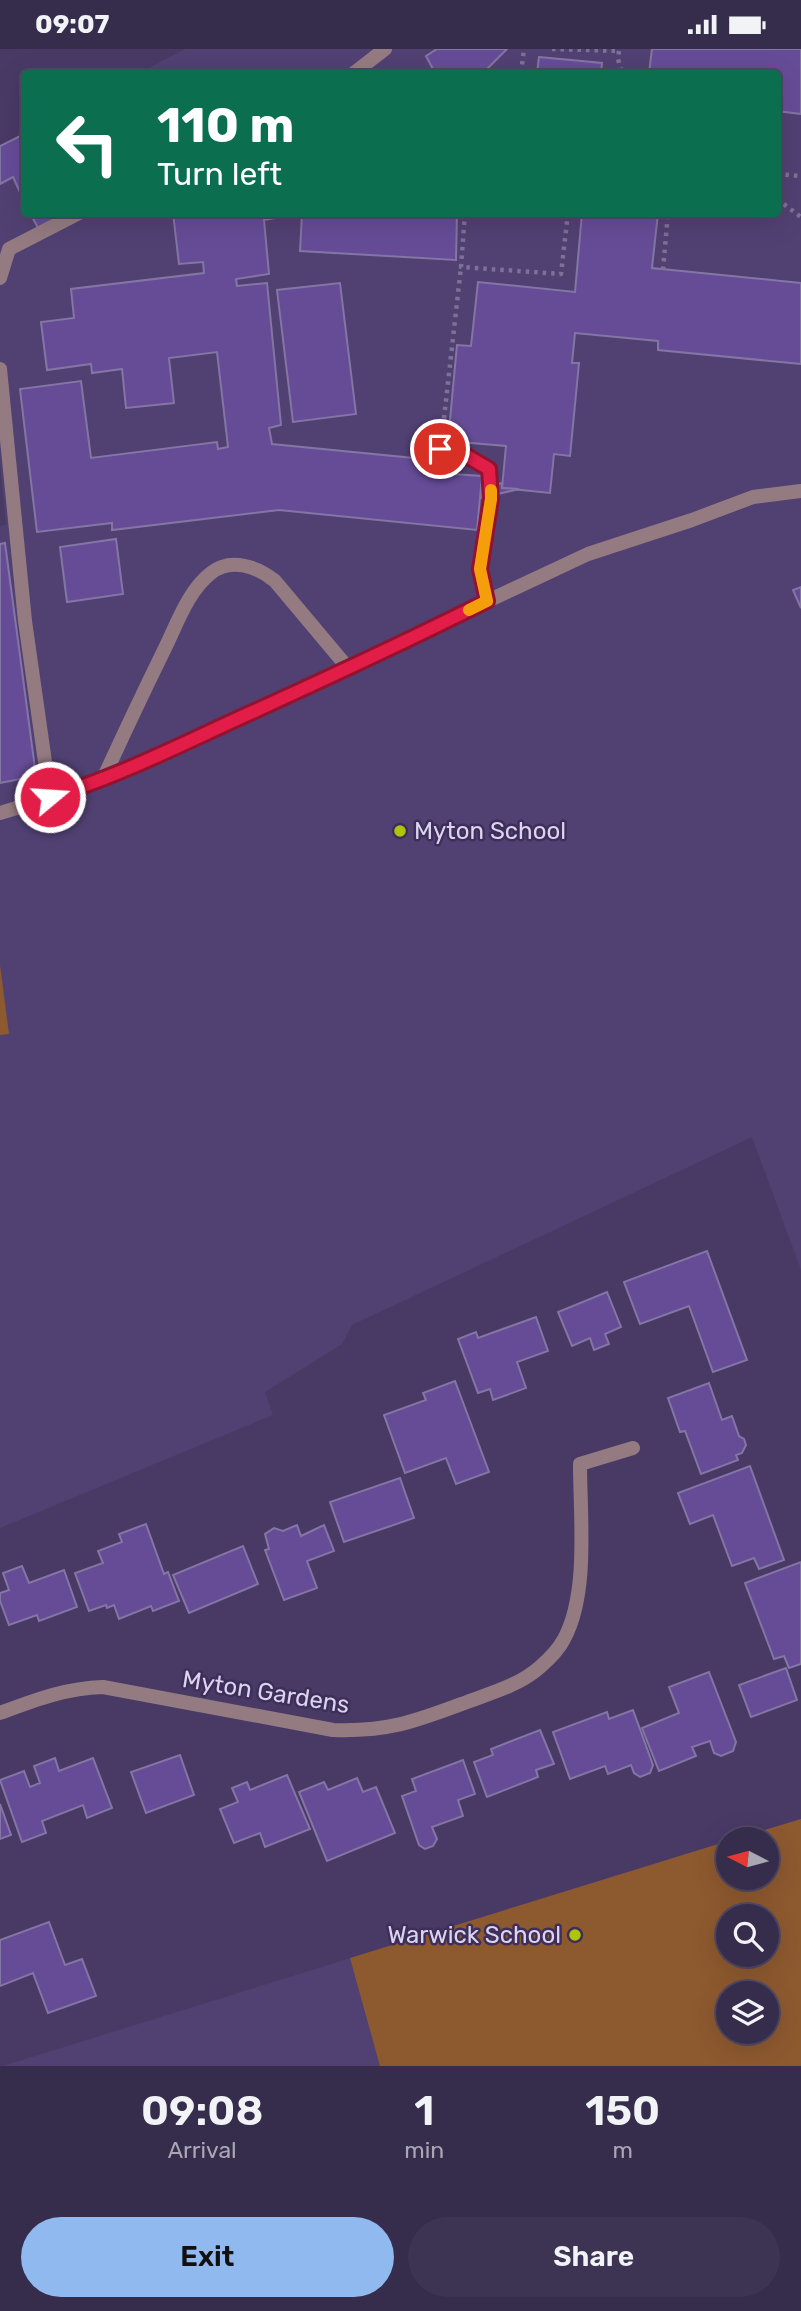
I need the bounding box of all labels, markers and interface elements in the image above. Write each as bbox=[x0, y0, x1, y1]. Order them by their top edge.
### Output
text: 09:07 bbox=[35, 9, 110, 40]
text: 110 m bbox=[157, 96, 294, 154]
icon: left bbox=[42, 98, 133, 189]
text: Turn left bbox=[157, 155, 282, 193]
pin bbox=[410, 419, 470, 479]
icon: arrive bbox=[421, 430, 459, 468]
position arrow bbox=[13, 760, 87, 834]
place label: Myton School bbox=[414, 817, 566, 845]
marker: Myton School bbox=[392, 823, 408, 839]
street label: Myton Gardens bbox=[180, 1665, 352, 1719]
north arrow bbox=[716, 1827, 779, 1890]
map controls bbox=[716, 1827, 779, 2044]
button: search bbox=[716, 1904, 779, 1967]
place label: Warwick School bbox=[387, 1921, 561, 1949]
marker: Warwick School bbox=[567, 1927, 583, 1943]
button: layers bbox=[716, 1981, 779, 2044]
text: 09:08 bbox=[141, 2086, 263, 2136]
text: 1 bbox=[414, 2086, 434, 2136]
text: 150 bbox=[585, 2086, 660, 2136]
text: Arrival bbox=[168, 2136, 237, 2164]
text: min bbox=[404, 2136, 444, 2164]
text: m bbox=[612, 2136, 633, 2164]
button: Exit bbox=[21, 2217, 394, 2297]
button: Share bbox=[408, 2217, 780, 2297]

